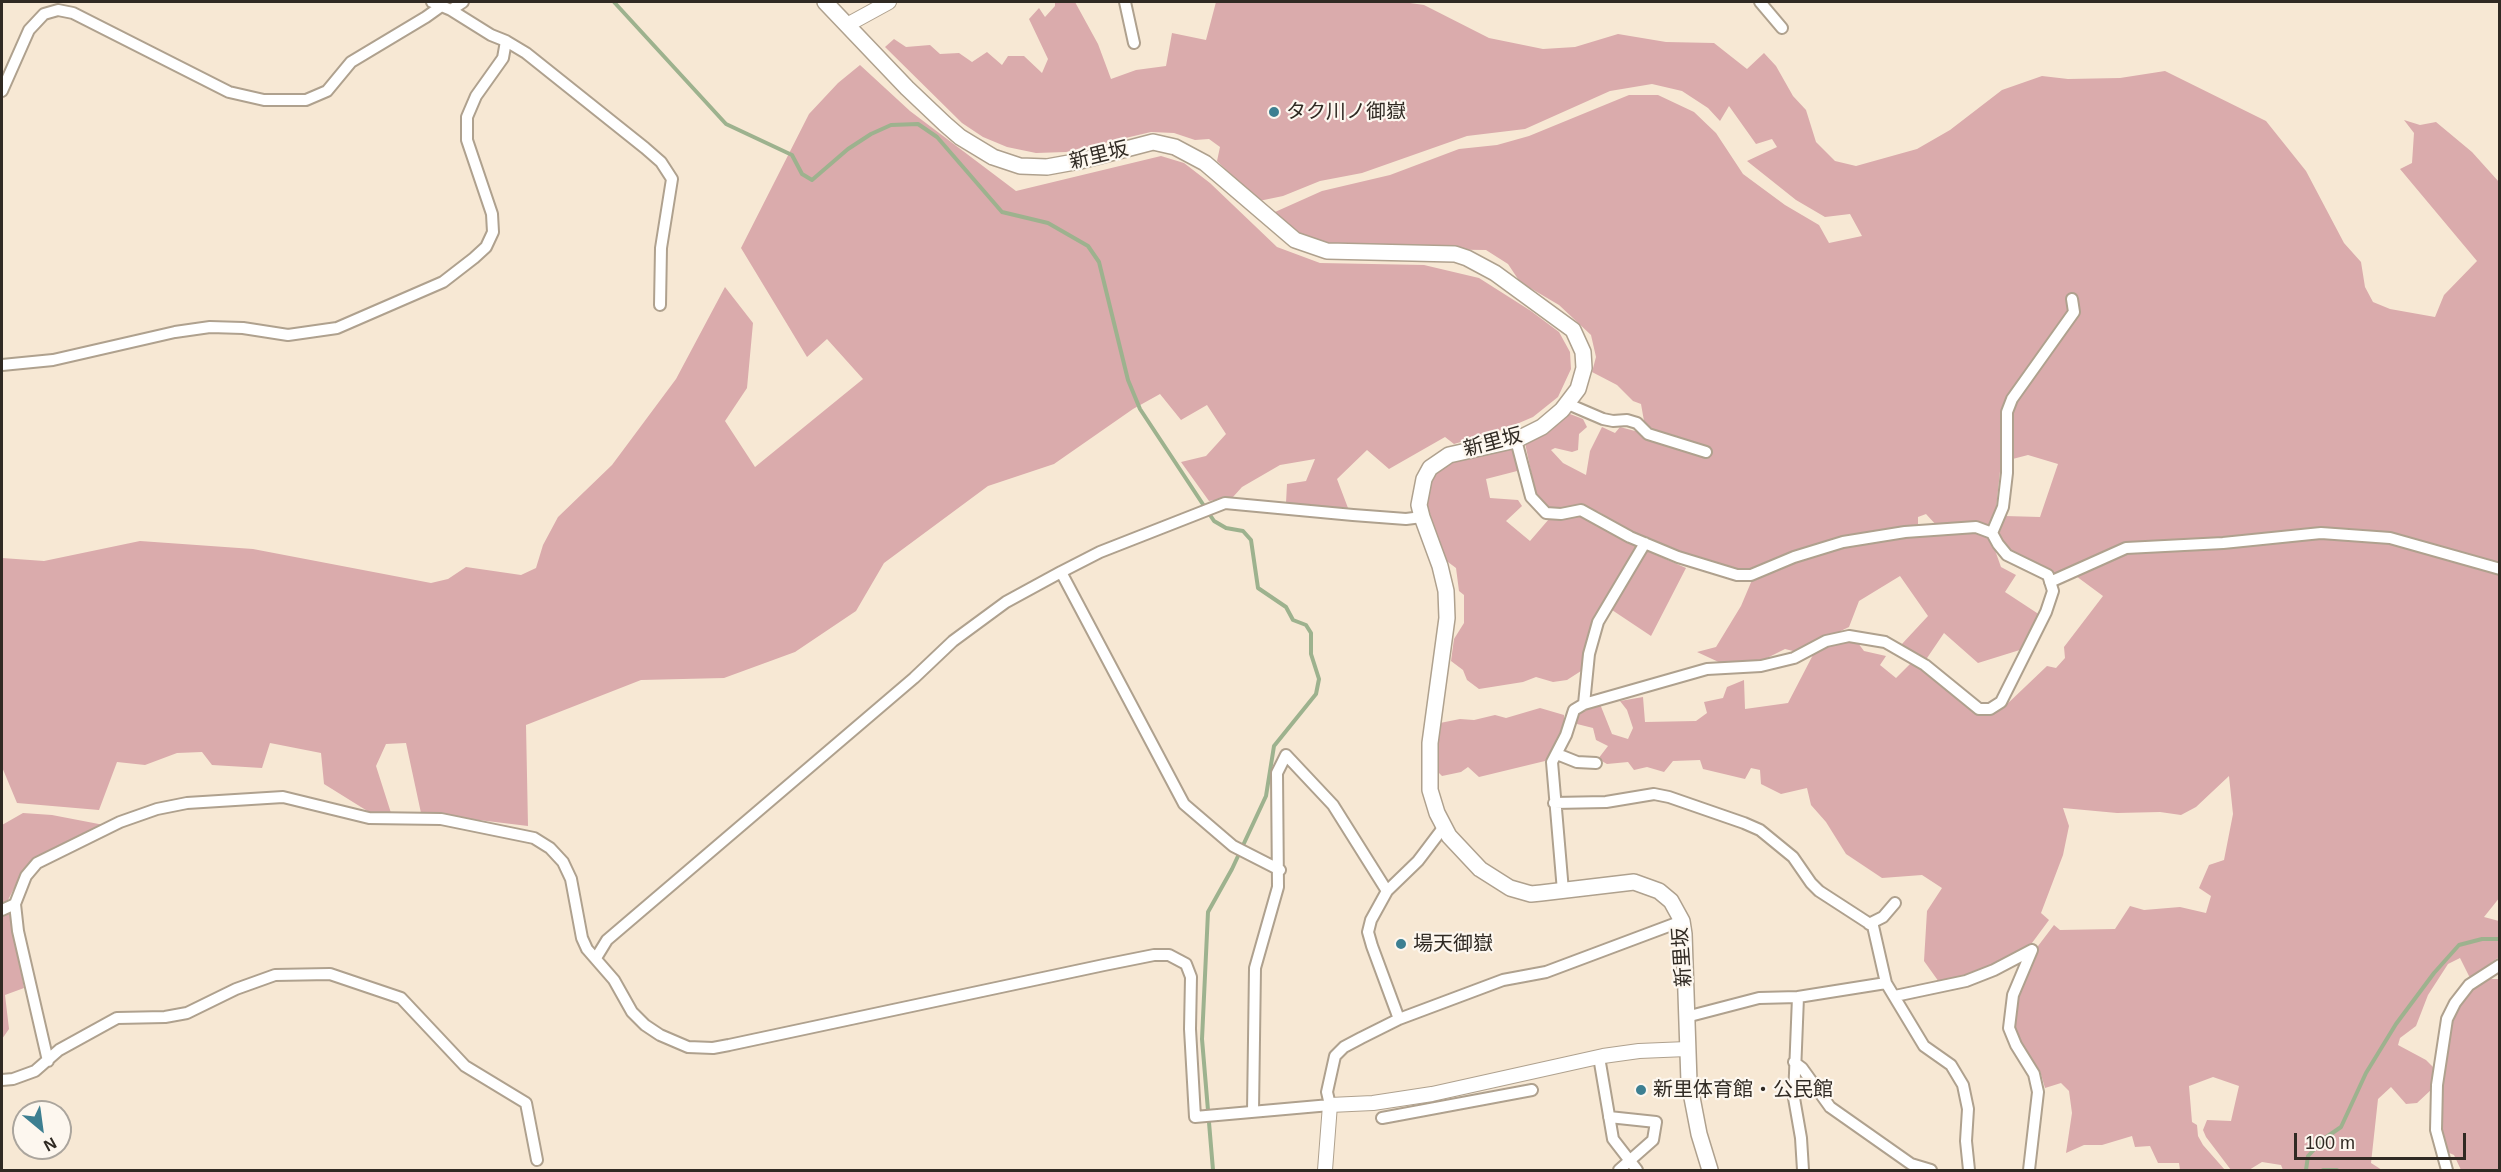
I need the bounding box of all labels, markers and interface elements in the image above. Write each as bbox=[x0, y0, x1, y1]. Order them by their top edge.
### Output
place label: タク川ノ御嶽 bbox=[1286, 100, 1406, 124]
marker: タク川ノ御嶽 bbox=[1267, 105, 1281, 119]
street label: 新里坂 bbox=[1067, 137, 1131, 175]
street label: 新里坂 bbox=[1461, 424, 1525, 462]
street label: 新里坂 bbox=[1669, 926, 1697, 988]
place label: 場天御嶽 bbox=[1413, 932, 1493, 956]
marker: 場天御嶽 bbox=[1394, 937, 1408, 951]
place label: 新里体育館・公民館 bbox=[1653, 1078, 1833, 1102]
marker: 新里体育館・公民館 bbox=[1634, 1083, 1648, 1097]
north arrow bbox=[12, 1100, 72, 1160]
scale bar bbox=[2297, 1121, 2470, 1159]
text: 100 m bbox=[2305, 1133, 2355, 1153]
text: N bbox=[41, 1134, 59, 1155]

